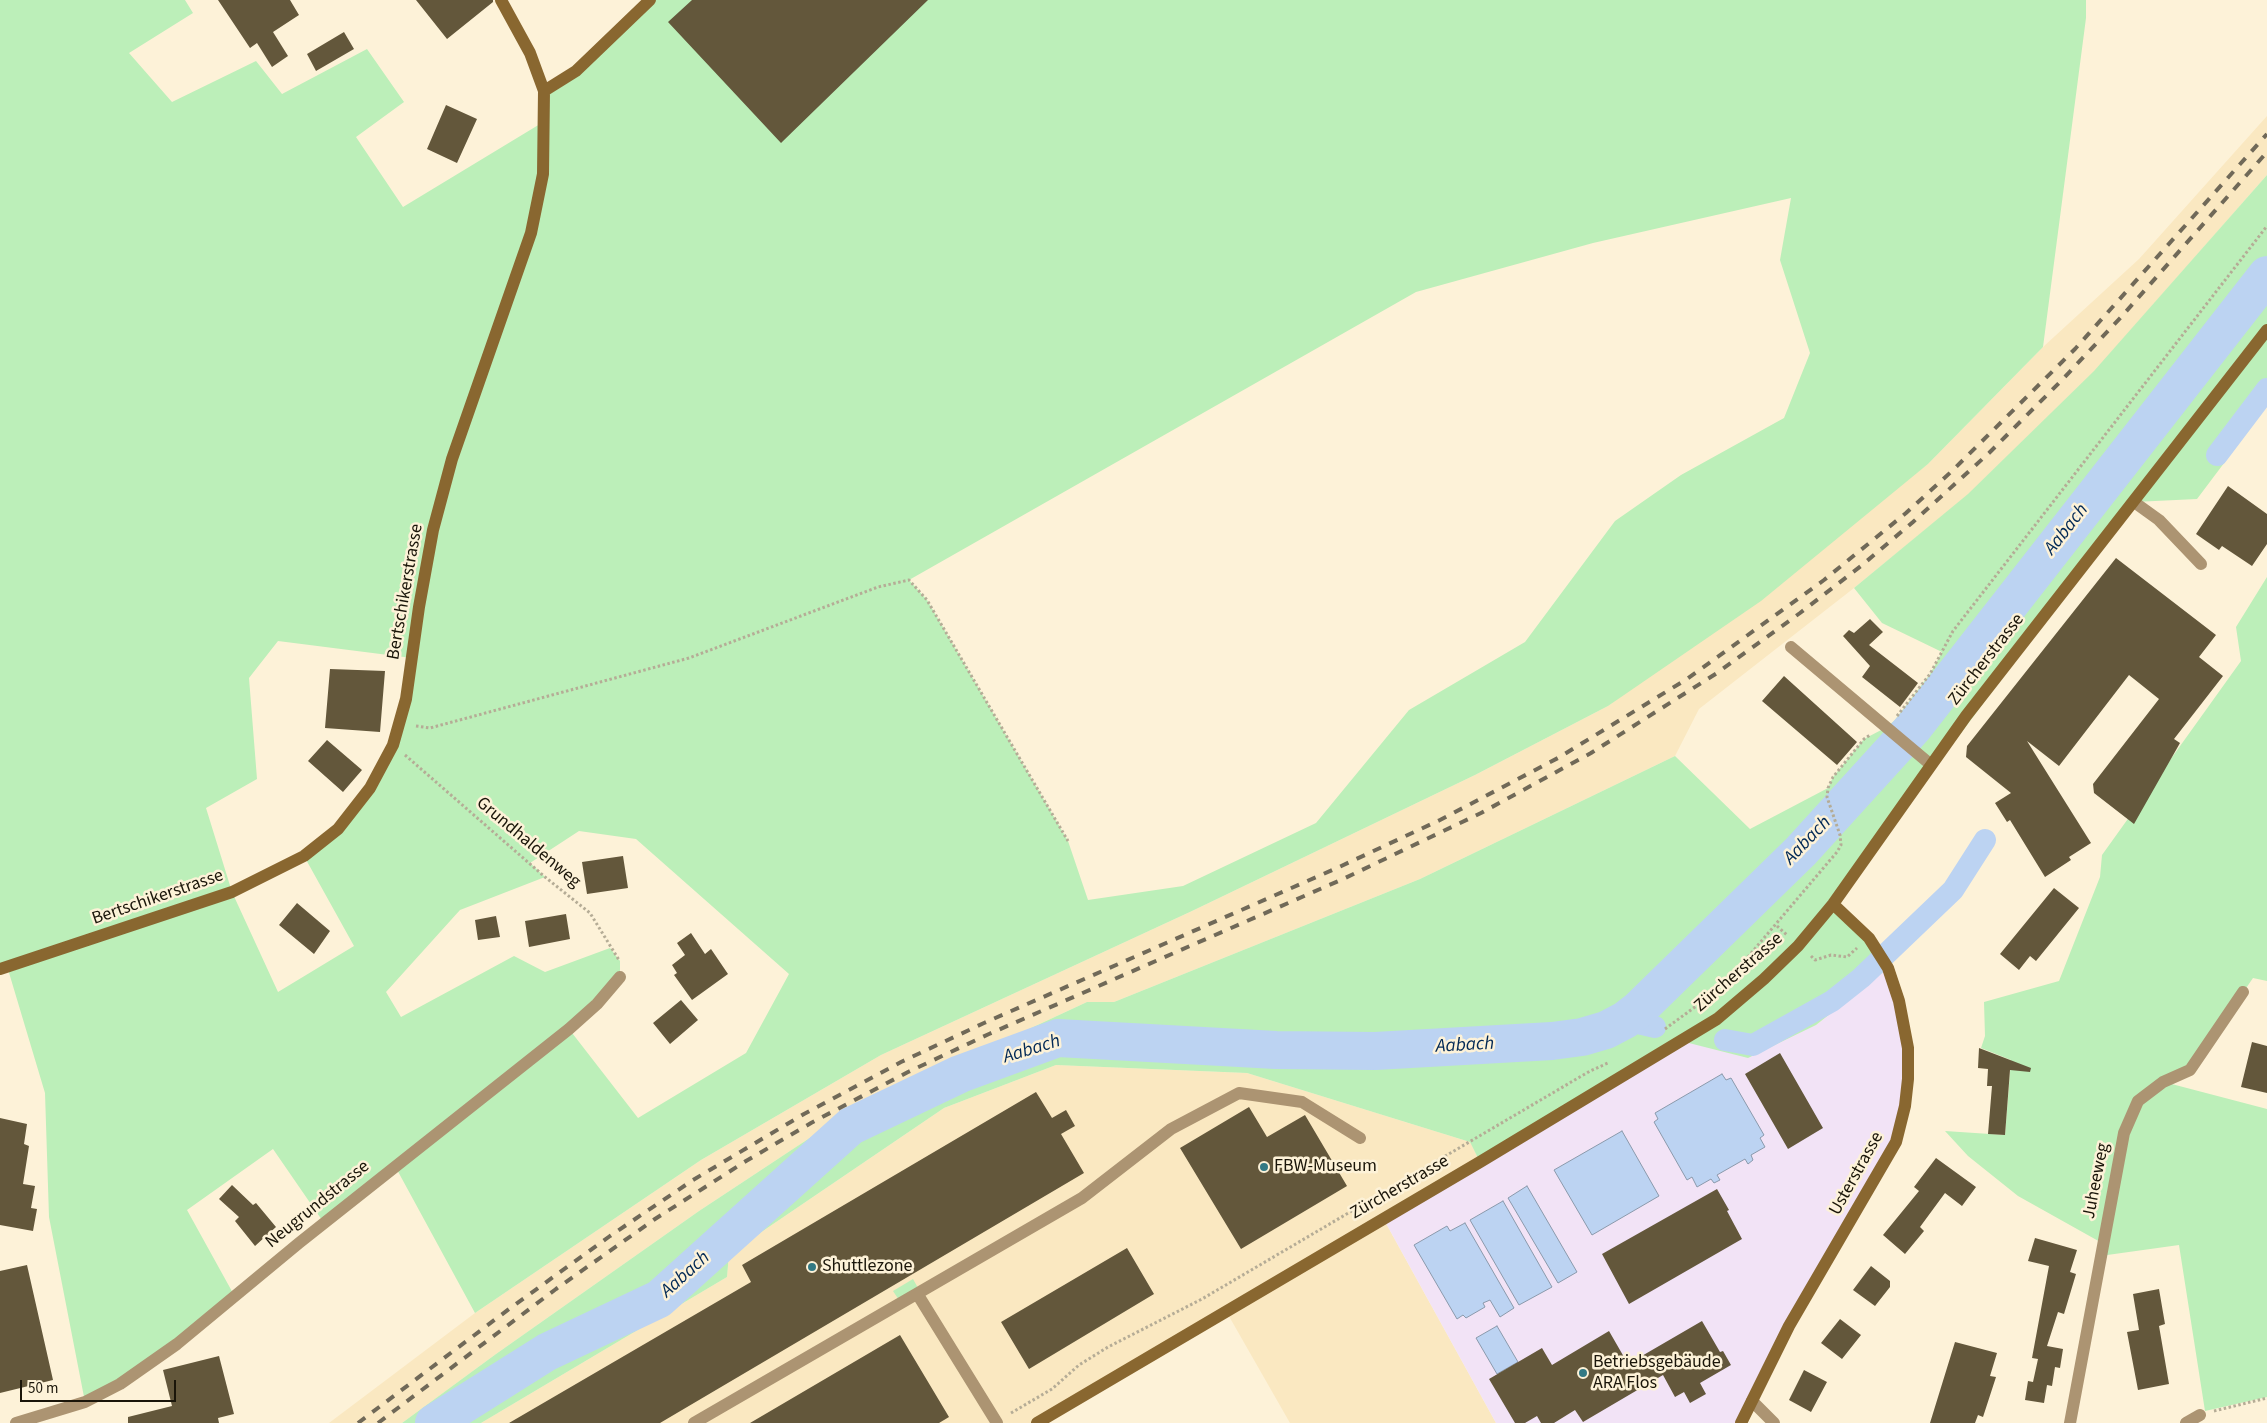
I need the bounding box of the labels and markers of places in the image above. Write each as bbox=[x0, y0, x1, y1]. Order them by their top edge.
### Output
place label: FBW-Museum bbox=[1274, 1156, 1377, 1178]
marker: FBW-Museum bbox=[1258, 1161, 1270, 1173]
place label: Shuttlezone bbox=[822, 1256, 913, 1278]
marker: Shuttlezone bbox=[806, 1261, 818, 1273]
place label: Betriebsgebäude ARA Flos bbox=[1593, 1352, 1721, 1395]
marker: Betriebsgebäude ARA Flos bbox=[1577, 1367, 1589, 1379]

